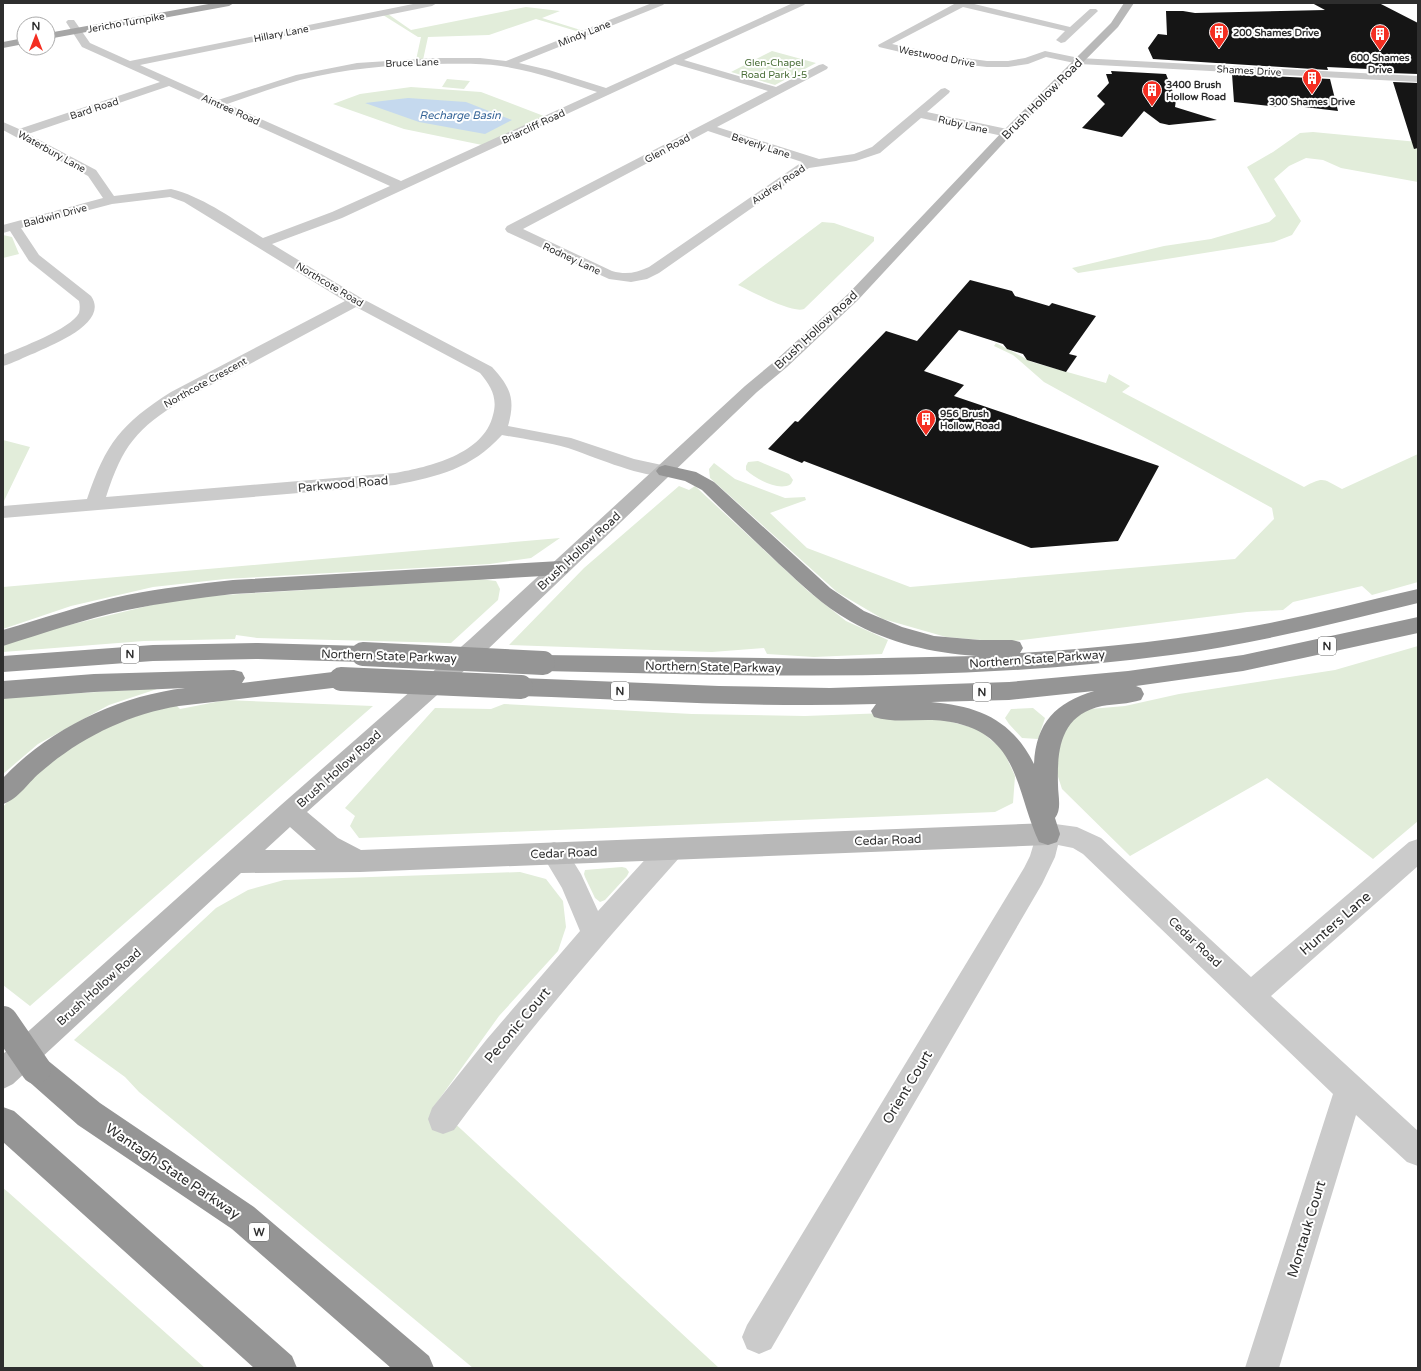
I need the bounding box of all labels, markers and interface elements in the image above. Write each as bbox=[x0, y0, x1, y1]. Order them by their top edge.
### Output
street label: Jericho Turnpike bbox=[87, 10, 166, 36]
north arrow bbox=[16, 16, 56, 56]
street label: Mindy Lane bbox=[556, 18, 613, 50]
text: N bbox=[32, 20, 40, 33]
building icon: 200 Shames Drive bbox=[1208, 21, 1230, 49]
street label: Hillary Lane bbox=[253, 23, 310, 45]
building icon: 600 Shames Drive bbox=[1369, 23, 1391, 51]
place label: 200 Shames Drive bbox=[1233, 27, 1319, 39]
street label: Westwood Drive bbox=[898, 44, 976, 70]
place label: 600 Shames Drive bbox=[1351, 52, 1410, 76]
street label: Bruce Lane bbox=[385, 56, 439, 70]
street label: Brush Hollow Road bbox=[999, 56, 1085, 142]
park label: Glen-Chapel Road Park J-5 bbox=[741, 57, 807, 81]
street label: Shames Drive bbox=[1216, 63, 1282, 79]
building icon: 300 Shames Drive bbox=[1301, 67, 1323, 95]
building icon: 3400 Brush Hollow Road bbox=[1141, 79, 1163, 107]
place label: 3400 Brush Hollow Road bbox=[1166, 79, 1226, 103]
street label: Aintree Road bbox=[200, 92, 262, 128]
street label: Bard Road bbox=[69, 95, 120, 122]
place label: 300 Shames Drive bbox=[1269, 96, 1355, 108]
street label: Briarcliff Road bbox=[500, 107, 567, 147]
water label: Recharge Basin bbox=[419, 109, 501, 122]
street label: Ruby Lane bbox=[937, 113, 989, 137]
street label: Waterbury Lane bbox=[15, 128, 88, 176]
street label: Beverly Lane bbox=[730, 131, 792, 161]
street label: Glen Road bbox=[643, 132, 692, 166]
street label: Audrey Road bbox=[749, 162, 808, 207]
street label: Baldwin Drive bbox=[22, 202, 89, 230]
street label: Rodney Lane bbox=[541, 240, 603, 278]
street label: Northcote Road bbox=[294, 260, 365, 310]
street label: Brush Hollow Road bbox=[772, 288, 860, 372]
street label: Northcote Crescent bbox=[162, 355, 249, 411]
building icon: 956 Brush Hollow Road bbox=[915, 408, 937, 436]
place label: 956 Brush Hollow Road bbox=[940, 408, 1000, 432]
street label: Parkwood Road bbox=[297, 473, 389, 495]
street label: Brush Hollow Road bbox=[535, 509, 623, 593]
road number: N bbox=[1318, 637, 1336, 655]
road number: N bbox=[121, 645, 139, 663]
street label: Northern State Parkway bbox=[321, 647, 458, 665]
street label: Northern State Parkway bbox=[969, 647, 1106, 671]
street label: Northern State Parkway bbox=[645, 659, 782, 675]
road number: N bbox=[611, 682, 629, 700]
road number: N bbox=[973, 683, 991, 701]
street label: Brush Hollow Road bbox=[294, 728, 384, 810]
street label: Cedar Road bbox=[854, 832, 922, 848]
street label: Cedar Road bbox=[530, 845, 598, 861]
street label: Hunters Lane bbox=[1296, 888, 1374, 959]
street label: Cedar Road bbox=[1166, 914, 1224, 970]
street label: Brush Hollow Road bbox=[54, 946, 144, 1028]
street label: Peconic Court bbox=[481, 984, 554, 1067]
street label: Orient Court bbox=[879, 1047, 936, 1127]
street label: Wantagh State Parkway bbox=[102, 1120, 244, 1223]
street label: Montauk Court bbox=[1284, 1178, 1329, 1280]
road number: W bbox=[249, 1223, 269, 1241]

